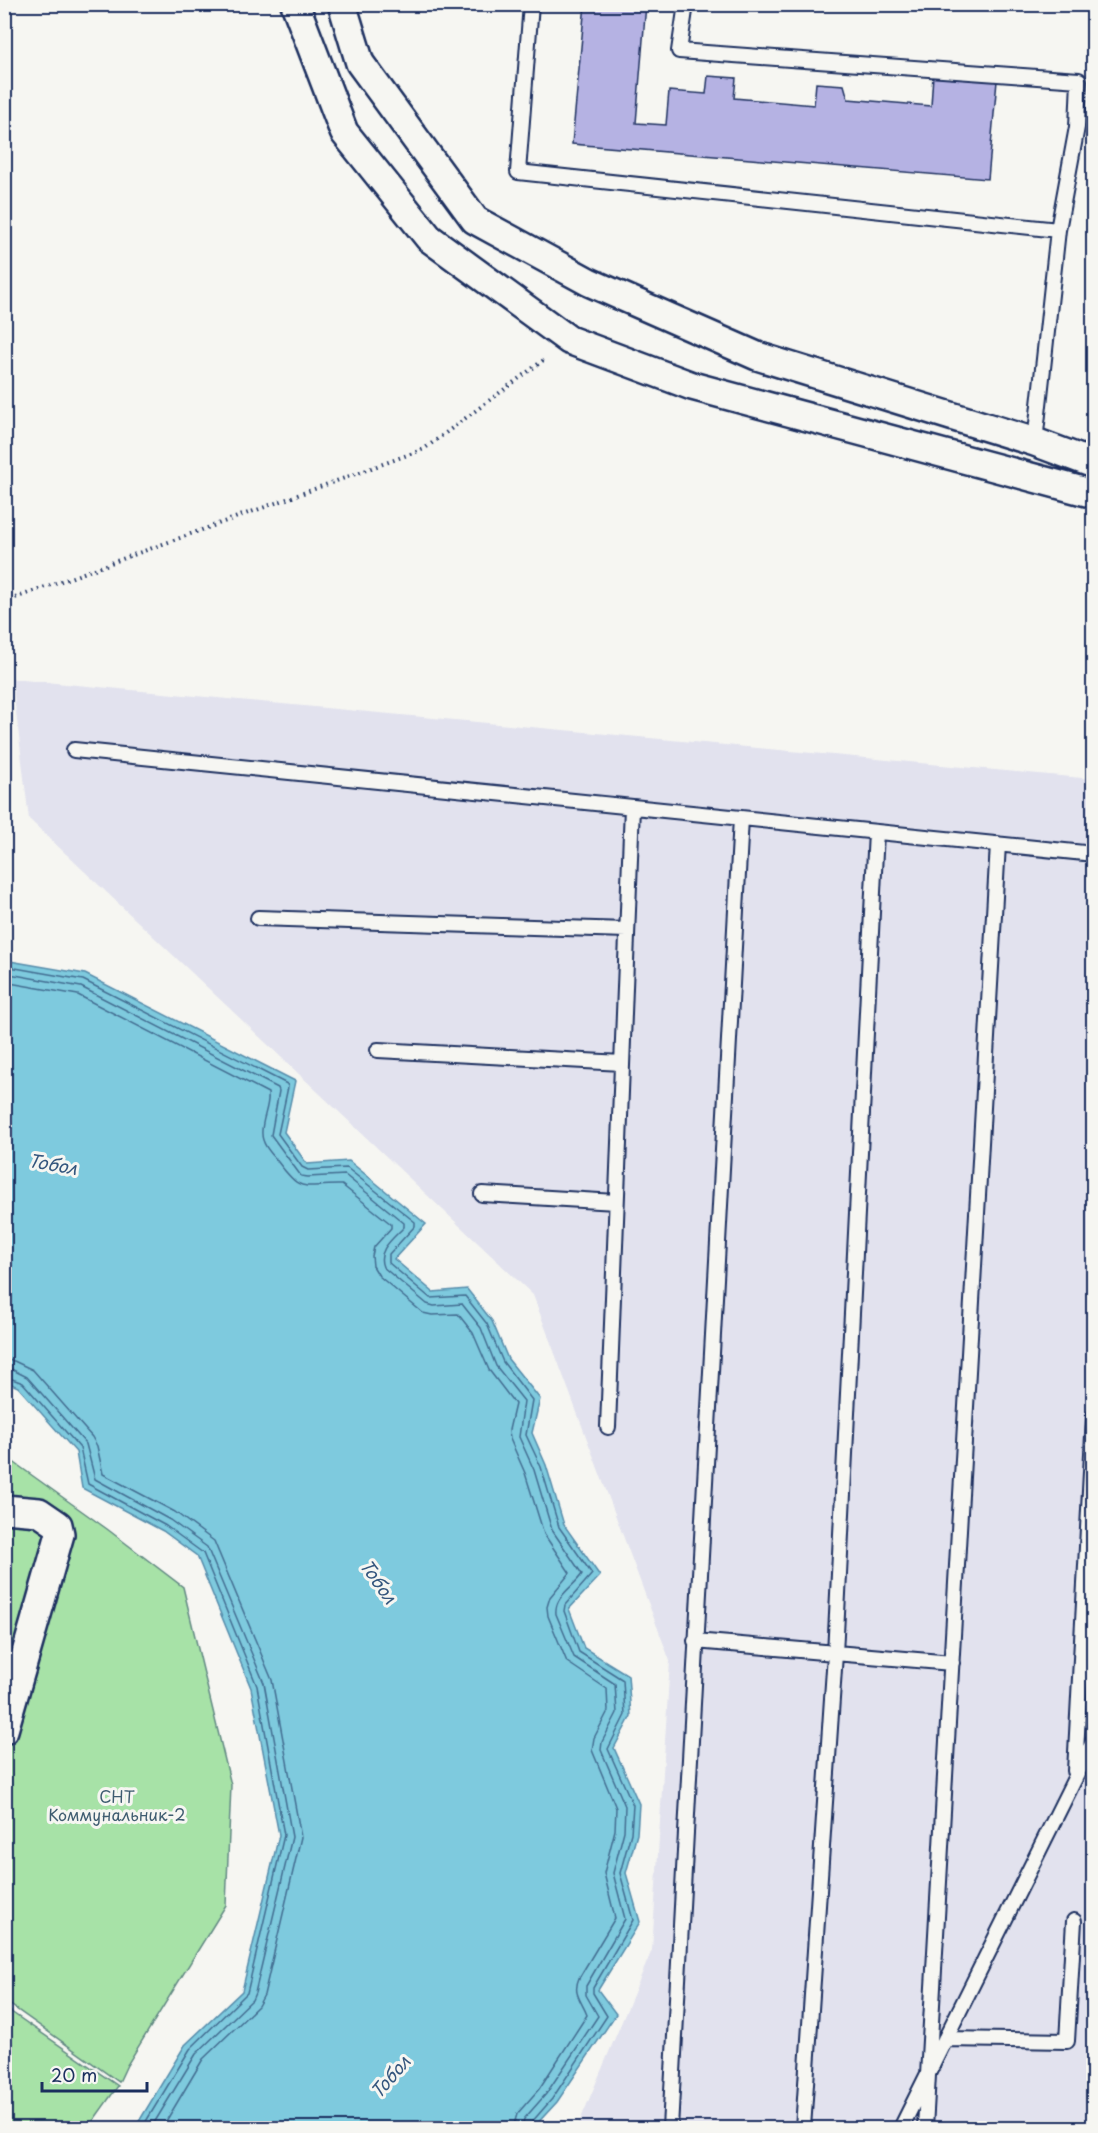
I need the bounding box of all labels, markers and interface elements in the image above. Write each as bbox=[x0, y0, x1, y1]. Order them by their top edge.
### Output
water label: Тобол bbox=[27, 1146, 80, 1181]
water label: Тобол bbox=[354, 1553, 405, 1609]
park label: СНТ Коммунальник-2 bbox=[48, 1784, 186, 1826]
water label: Тобол bbox=[364, 2048, 416, 2103]
scale bar bbox=[42, 2055, 147, 2093]
text: 20 m bbox=[51, 2061, 97, 2088]

